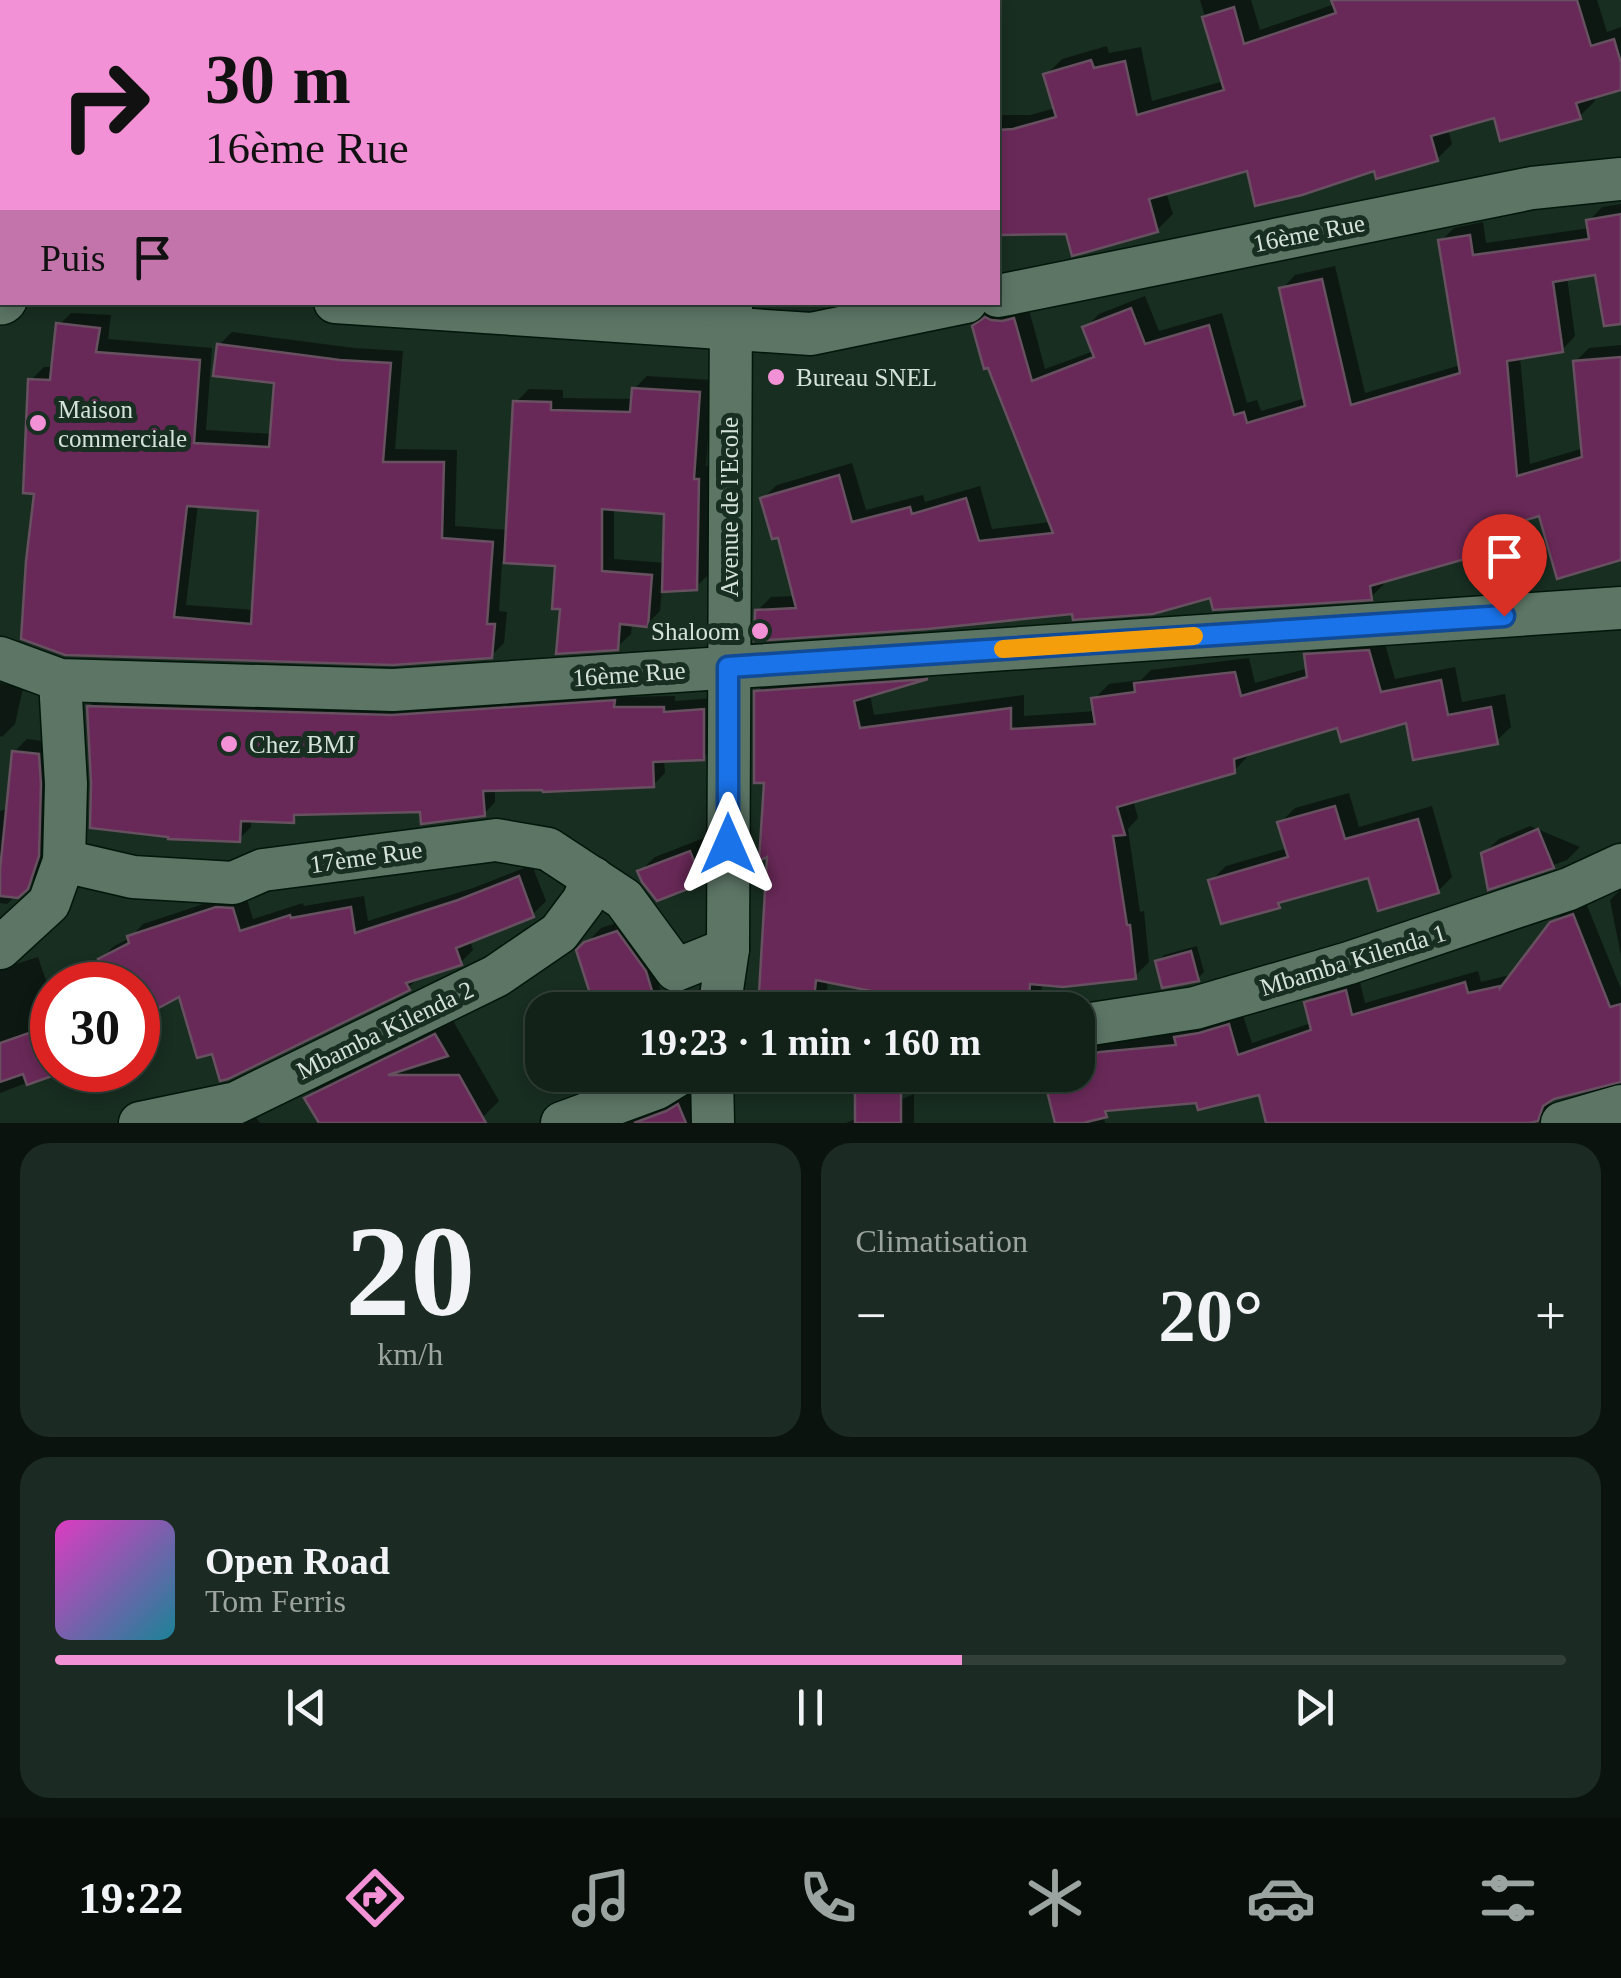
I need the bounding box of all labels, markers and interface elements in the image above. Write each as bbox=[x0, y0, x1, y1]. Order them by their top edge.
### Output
icon: right bbox=[40, 40, 170, 170]
text: 30 m bbox=[205, 41, 351, 118]
text: 16ème Rue bbox=[205, 123, 409, 173]
street label: 16ème Rue bbox=[1251, 209, 1367, 257]
icon: arrive bbox=[125, 230, 180, 285]
text: Puis bbox=[40, 237, 105, 279]
place label: Bureau SNEL bbox=[796, 364, 937, 391]
marker: Bureau SNEL bbox=[765, 366, 787, 388]
place label: Maison commerciale bbox=[58, 396, 187, 452]
marker: Maison commerciale bbox=[27, 412, 49, 434]
street label: Avenue de l'Ecole bbox=[716, 417, 743, 597]
pin bbox=[1462, 514, 1547, 617]
icon: arrive bbox=[1477, 529, 1532, 584]
place label: Shaloom bbox=[651, 618, 741, 645]
marker: Shaloom bbox=[749, 620, 771, 642]
street label: 16ème Rue bbox=[572, 657, 686, 691]
place label: Chez BMJ bbox=[249, 731, 356, 758]
marker: Chez BMJ bbox=[218, 733, 240, 755]
position arrow bbox=[676, 792, 780, 896]
street label: 17ème Rue bbox=[308, 836, 424, 878]
street label: Mbamba Kilenda 1 bbox=[1257, 919, 1449, 1001]
speed limit sign: 30 bbox=[30, 962, 160, 1092]
street label: Mbamba Kilenda 2 bbox=[292, 976, 478, 1084]
text: 19:23 · 1 min · 160 m bbox=[639, 1021, 981, 1063]
text: 20 bbox=[345, 1199, 475, 1343]
text: Climatisation bbox=[856, 1223, 1028, 1259]
text: 20° bbox=[1158, 1274, 1263, 1357]
text: − bbox=[856, 1285, 887, 1346]
text: + bbox=[1535, 1285, 1566, 1346]
text: km/h bbox=[377, 1336, 443, 1372]
text: Open Road bbox=[205, 1540, 390, 1582]
text: Tom Ferris bbox=[205, 1583, 346, 1619]
icon: previous bbox=[279, 1680, 334, 1735]
icon: pause bbox=[783, 1680, 838, 1735]
icon: next bbox=[1287, 1680, 1342, 1735]
icon: directions bbox=[340, 1863, 410, 1933]
icon: music bbox=[566, 1863, 636, 1933]
icon: phone bbox=[793, 1863, 863, 1933]
icon: climate bbox=[1020, 1863, 1090, 1933]
icon: car bbox=[1246, 1863, 1316, 1933]
icon: filters bbox=[1473, 1863, 1543, 1933]
text: 19:22 bbox=[78, 1873, 183, 1923]

